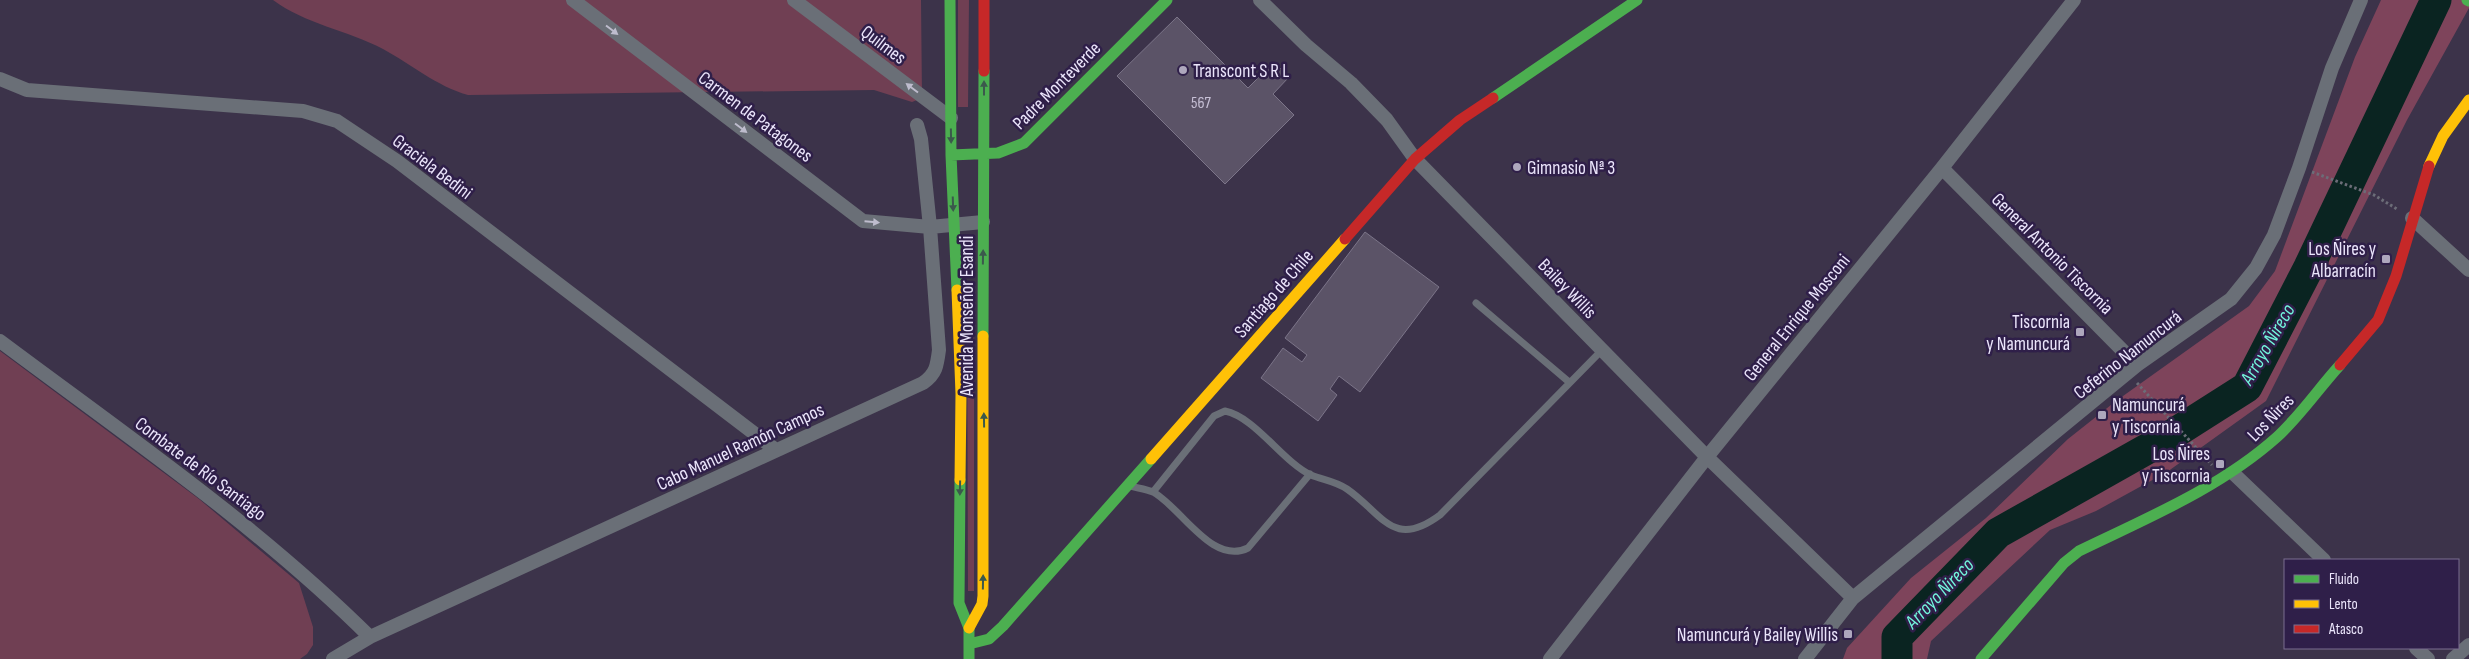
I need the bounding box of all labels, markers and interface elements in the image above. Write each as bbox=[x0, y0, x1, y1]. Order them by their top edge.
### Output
street label: Quilmes bbox=[856, 21, 911, 70]
one-way arrow bbox=[605, 24, 618, 35]
street label: Padre Monteverde bbox=[1008, 37, 1106, 135]
place label: Transcont S R L bbox=[1193, 60, 1289, 83]
marker: Transcont S R L bbox=[1177, 64, 1189, 76]
street label: Carmen de Patagones bbox=[693, 67, 817, 168]
one-way arrow bbox=[980, 80, 988, 96]
one-way arrow bbox=[906, 83, 919, 94]
house number: 567 bbox=[1191, 94, 1212, 113]
one-way arrow bbox=[734, 123, 748, 133]
one-way arrow bbox=[947, 128, 955, 144]
street label: Graciela Bedini bbox=[388, 130, 476, 205]
place label: Gimnasio Nª 3 bbox=[1527, 157, 1615, 180]
marker: Gimnasio Nª 3 bbox=[1511, 161, 1523, 173]
street label: General Antonio Tiscornia bbox=[1986, 188, 2118, 320]
one-way arrow bbox=[950, 196, 958, 212]
one-way arrow bbox=[864, 218, 880, 226]
street label: Avenida Monseñor Esandi bbox=[956, 236, 979, 397]
place label: Los Ñires y Albarracín bbox=[2308, 238, 2377, 283]
street label: Santiago de Chile bbox=[1230, 245, 1319, 343]
one-way arrow bbox=[979, 249, 987, 265]
street label: General Enrique Mosconi bbox=[1739, 250, 1855, 386]
marker: Los Ñires y Albarracín bbox=[2380, 253, 2392, 265]
street label: Bailey Willis bbox=[1533, 254, 1601, 324]
water label: Arroyo Ñireco bbox=[2235, 300, 2301, 390]
street label: Ceferino Namuncurá bbox=[2069, 306, 2187, 404]
place label: Tiscornia y Namuncurá bbox=[1986, 311, 2070, 356]
marker: Tiscornia y Namuncurá bbox=[2074, 326, 2086, 338]
street label: Los Ñires bbox=[2243, 389, 2299, 447]
place label: Namuncurá y Tiscornia bbox=[2112, 394, 2185, 439]
street label: Cabo Manuel Ramón Campos bbox=[653, 398, 828, 496]
marker: Namuncurá y Tiscornia bbox=[2096, 409, 2108, 421]
street label: Combate de Río Santiago bbox=[130, 412, 270, 526]
one-way arrow bbox=[980, 412, 988, 428]
place label: Los Ñires y Tiscornia bbox=[2142, 443, 2210, 488]
marker: Los Ñires y Tiscornia bbox=[2214, 458, 2226, 470]
one-way arrow bbox=[956, 480, 964, 496]
water label: Arroyo Ñireco bbox=[1899, 553, 1979, 635]
legend bbox=[2284, 559, 2459, 649]
text: Fluido bbox=[2329, 570, 2359, 589]
one-way arrow bbox=[979, 574, 987, 590]
text: Lento bbox=[2329, 595, 2358, 614]
text: Atasco bbox=[2328, 620, 2363, 639]
place label: Namuncurá y Bailey Willis bbox=[1677, 624, 1838, 647]
marker: Namuncurá y Bailey Willis bbox=[1842, 628, 1854, 640]

